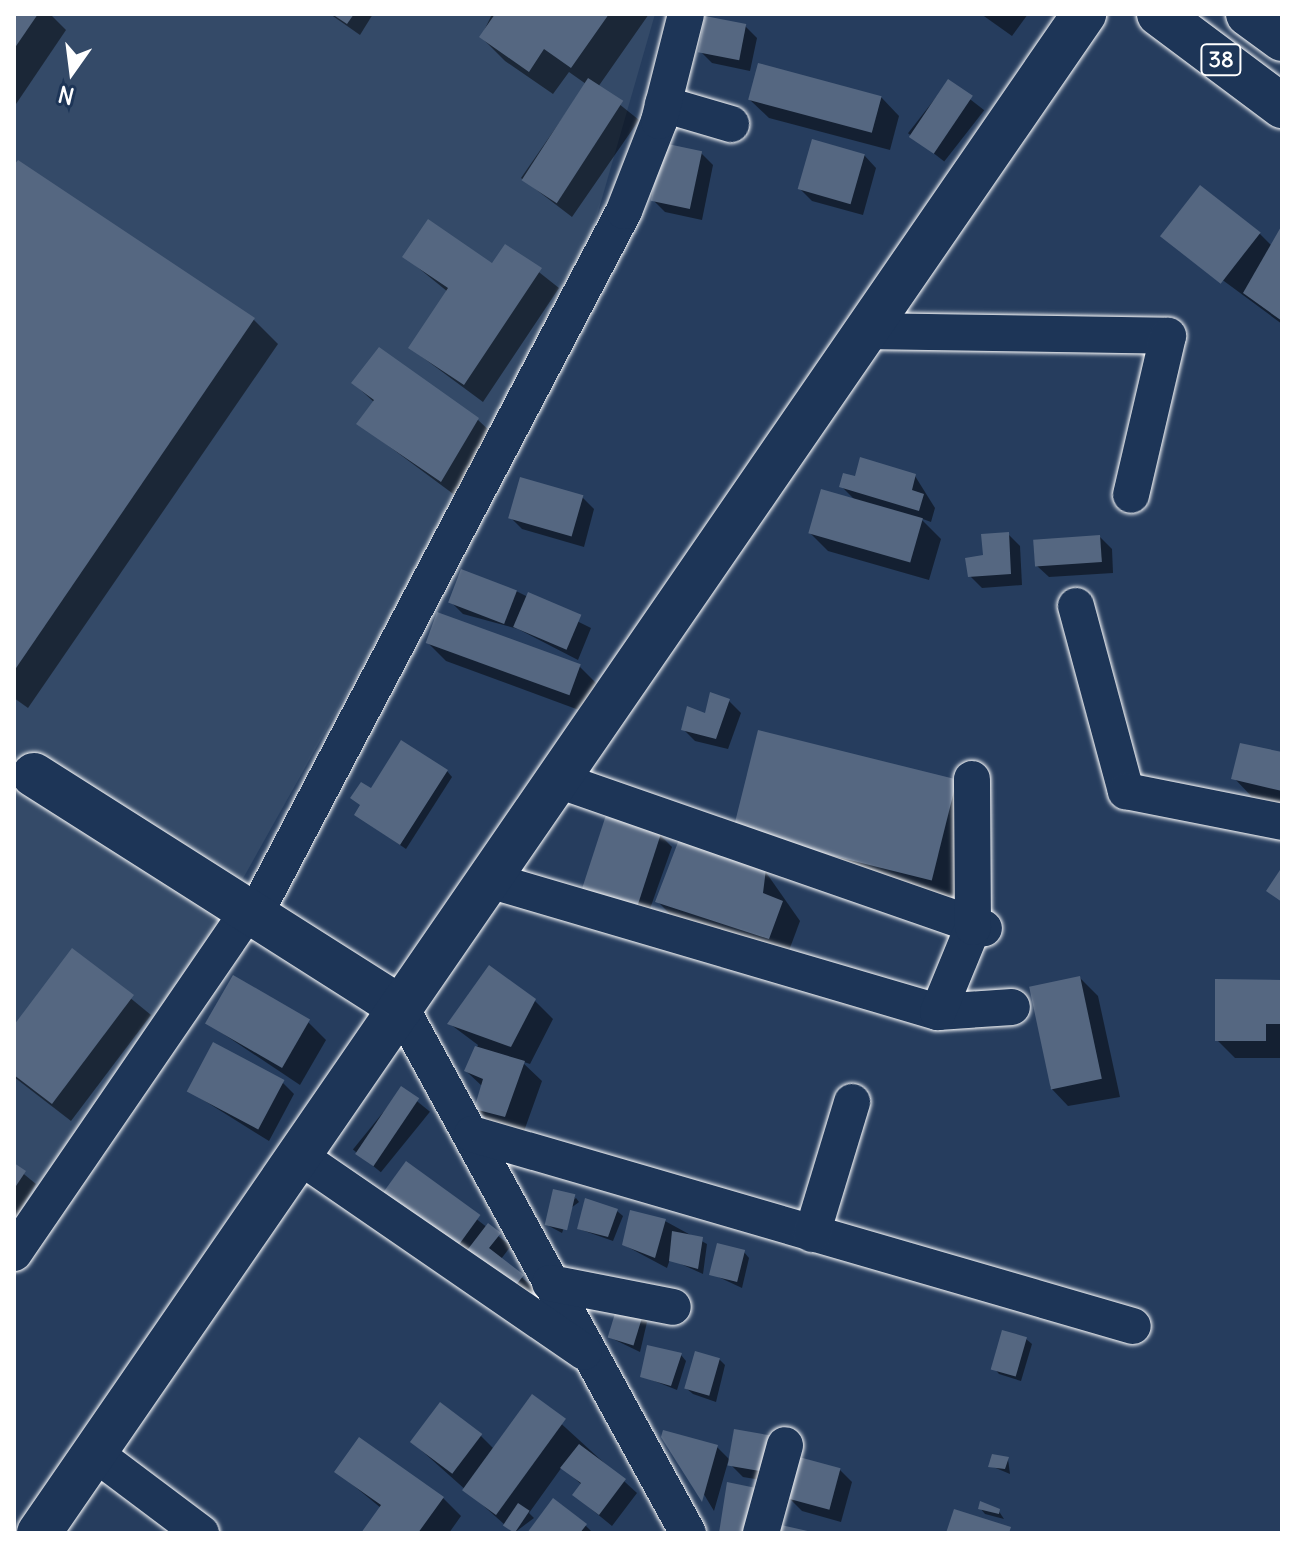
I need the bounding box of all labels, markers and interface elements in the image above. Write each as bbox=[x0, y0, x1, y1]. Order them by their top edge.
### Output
north arrow bbox=[32, 32, 112, 112]
road number: 38 bbox=[1199, 42, 1243, 78]
text: N bbox=[55, 80, 77, 111]

